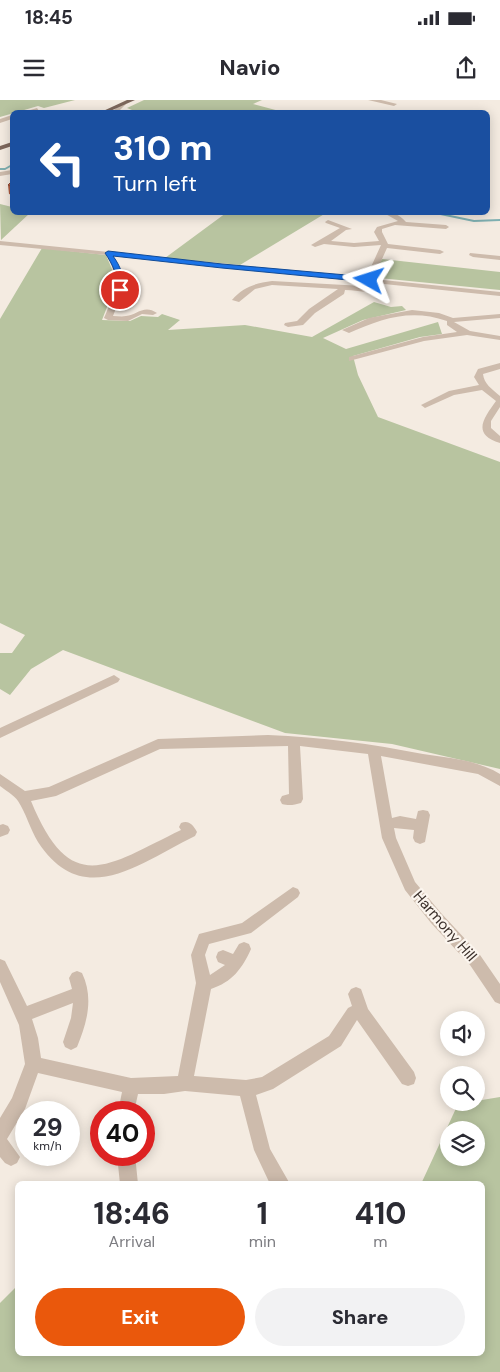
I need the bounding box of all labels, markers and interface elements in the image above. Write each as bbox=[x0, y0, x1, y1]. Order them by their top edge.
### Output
text: 18:45 bbox=[25, 5, 73, 30]
text: Navio bbox=[220, 53, 280, 82]
icon: menu bbox=[20, 54, 48, 82]
icon: share bbox=[452, 54, 480, 82]
text: 310 m bbox=[113, 125, 212, 171]
icon: left bbox=[30, 130, 95, 195]
text: Turn left bbox=[113, 169, 197, 198]
position arrow bbox=[342, 253, 394, 305]
pin bbox=[99, 269, 141, 311]
icon: arrive bbox=[106, 276, 134, 304]
street label: Harmony Hill bbox=[409, 886, 481, 966]
map controls bbox=[440, 1011, 485, 1166]
button: sound bbox=[440, 1011, 485, 1056]
button: search bbox=[440, 1066, 485, 1111]
speed limit sign: 40 bbox=[90, 1101, 155, 1166]
text: 29 bbox=[32, 1111, 63, 1144]
button: layers bbox=[440, 1121, 485, 1166]
text: km/h bbox=[33, 1138, 62, 1154]
text: 18:46 bbox=[94, 1194, 170, 1233]
text: 1 bbox=[257, 1194, 268, 1233]
text: 410 bbox=[355, 1194, 406, 1233]
text: Arrival bbox=[109, 1231, 155, 1252]
text: min bbox=[249, 1231, 276, 1252]
text: m bbox=[373, 1231, 388, 1252]
button: Exit bbox=[35, 1288, 245, 1346]
button: Share bbox=[255, 1288, 465, 1346]

